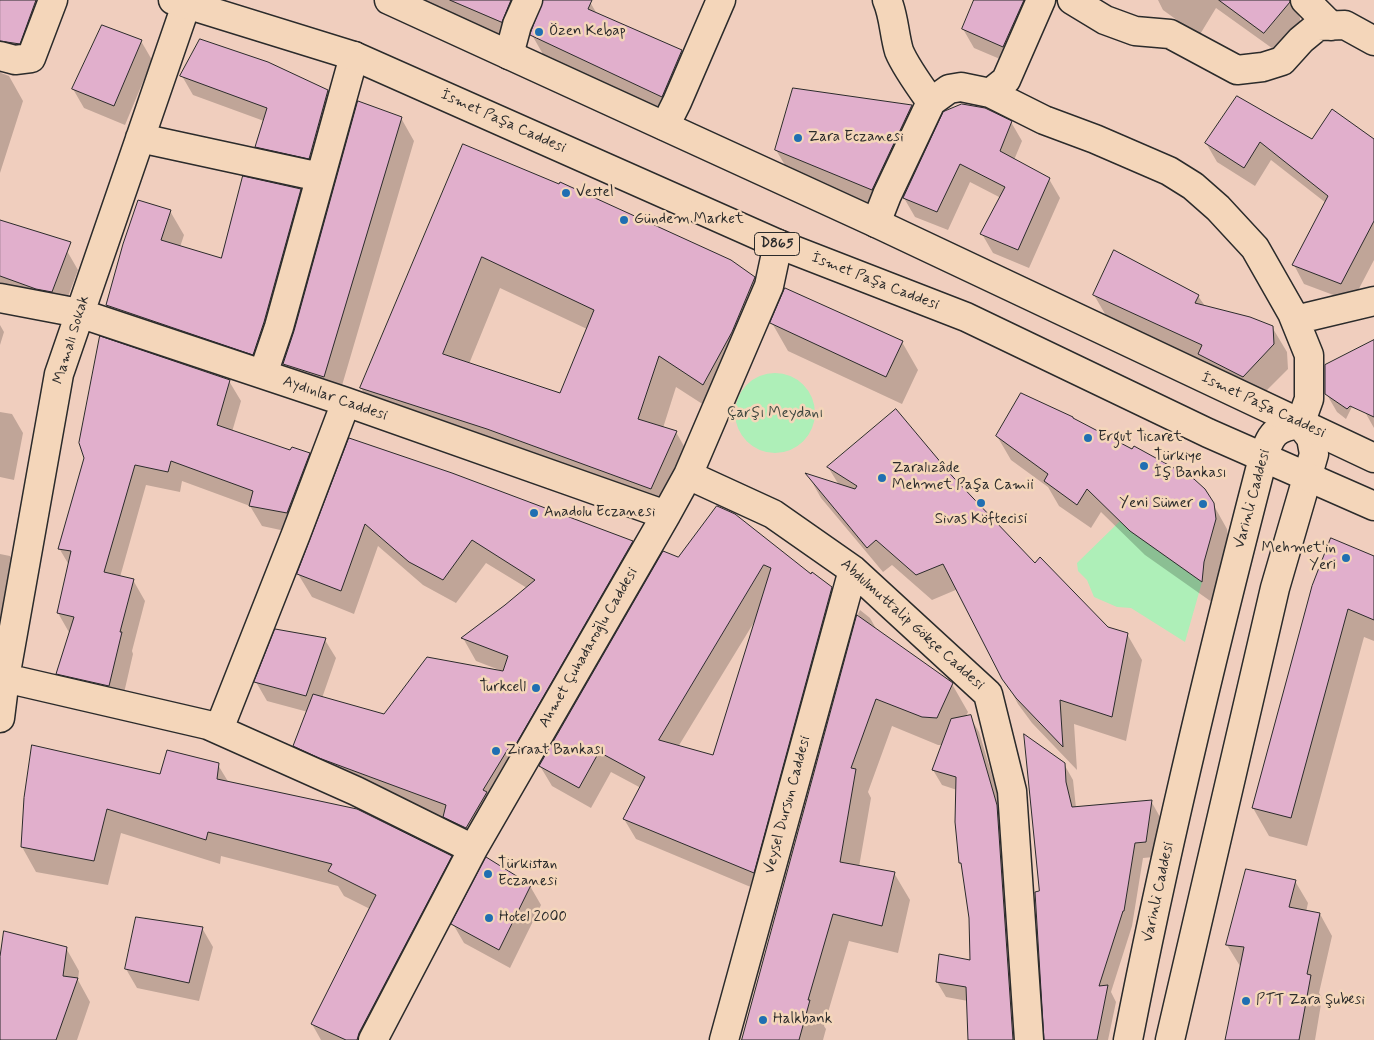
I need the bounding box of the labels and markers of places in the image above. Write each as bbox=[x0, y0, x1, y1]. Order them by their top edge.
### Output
place label: Özen Kebap bbox=[549, 23, 626, 41]
marker: Özen Kebap bbox=[533, 26, 545, 38]
place label: Zara Eczanesi bbox=[808, 129, 904, 147]
marker: Zara Eczanesi bbox=[792, 132, 804, 144]
place label: Vestel bbox=[576, 184, 614, 202]
marker: Vestel bbox=[560, 187, 572, 199]
place label: Gündem Market bbox=[634, 211, 744, 229]
marker: Gündem Market bbox=[618, 214, 630, 226]
place label: Ergut Ticaret bbox=[1098, 429, 1182, 447]
marker: Ergut Ticaret bbox=[1082, 432, 1094, 444]
place label: Türkiye İş Bankası bbox=[1154, 448, 1227, 483]
place label: Zaralızâde Mehmet Paşa Camii bbox=[892, 460, 1034, 495]
marker: Türkiye İş Bankası bbox=[1138, 460, 1150, 472]
marker: Zaralızâde Mehmet Paşa Camii bbox=[876, 472, 888, 484]
place label: Yeni Sümer bbox=[1119, 495, 1193, 513]
marker: Sivas Köftecisi bbox=[975, 497, 987, 509]
marker: Yeni Sümer bbox=[1197, 498, 1209, 510]
place label: Anadolu Eczanesi bbox=[544, 504, 655, 522]
marker: Anadolu Eczanesi bbox=[528, 507, 540, 519]
place label: Sivas Köftecisi bbox=[935, 511, 1027, 529]
place label: Mehmet'in Yeri bbox=[1262, 540, 1336, 575]
marker: Mehmet'in Yeri bbox=[1340, 552, 1352, 564]
place label: Turkcell bbox=[480, 679, 526, 697]
marker: Turkcell bbox=[530, 682, 542, 694]
place label: Ziraat Bankası bbox=[506, 742, 604, 760]
marker: Ziraat Bankası bbox=[490, 745, 502, 757]
place label: Türkistan Eczanesi bbox=[498, 856, 557, 891]
marker: Türkistan Eczanesi bbox=[482, 868, 494, 880]
place label: Hotel 2000 bbox=[499, 909, 567, 927]
marker: Hotel 2000 bbox=[483, 912, 495, 924]
place label: PTT Zara Şubesi bbox=[1256, 992, 1365, 1010]
marker: PTT Zara Şubesi bbox=[1240, 995, 1252, 1007]
place label: Halkbank bbox=[773, 1011, 832, 1029]
marker: Halkbank bbox=[757, 1014, 769, 1026]

